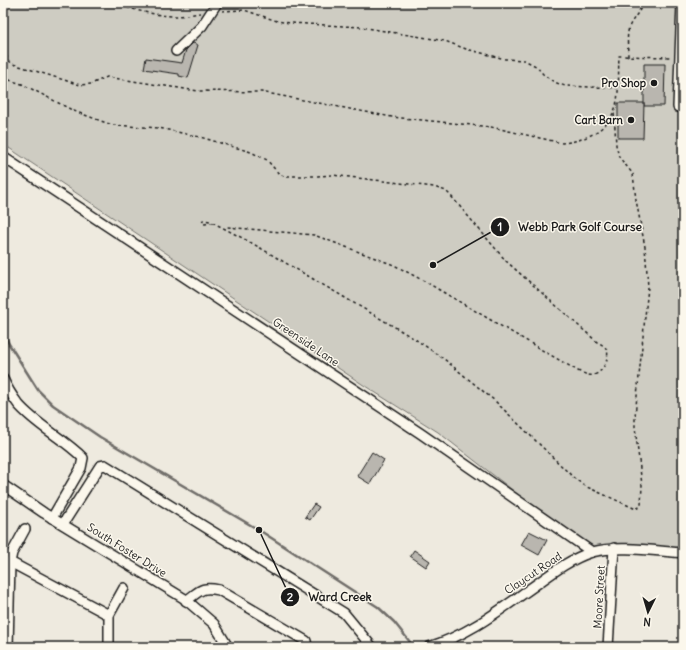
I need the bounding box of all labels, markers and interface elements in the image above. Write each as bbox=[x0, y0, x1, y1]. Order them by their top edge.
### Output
place label: Pro Shop bbox=[601, 76, 646, 91]
marker: Pro Shop bbox=[649, 78, 659, 88]
place label: Cart Barn bbox=[574, 113, 624, 127]
marker: Cart Barn bbox=[626, 115, 636, 125]
callout: Webb Park Golf Course bbox=[490, 215, 650, 239]
text: 1 bbox=[498, 219, 502, 234]
text: Webb Park Golf Course bbox=[518, 219, 642, 234]
street label: Greenside Lane bbox=[270, 315, 342, 369]
street label: South Foster Drive bbox=[85, 520, 169, 580]
street label: Claycut Road bbox=[502, 548, 565, 597]
street label: Moore Street bbox=[590, 565, 608, 629]
callout: Ward Creek bbox=[280, 585, 380, 609]
text: 2 bbox=[287, 589, 294, 604]
text: Ward Creek bbox=[308, 589, 372, 604]
north arrow bbox=[628, 592, 668, 632]
text: N bbox=[643, 615, 652, 629]

